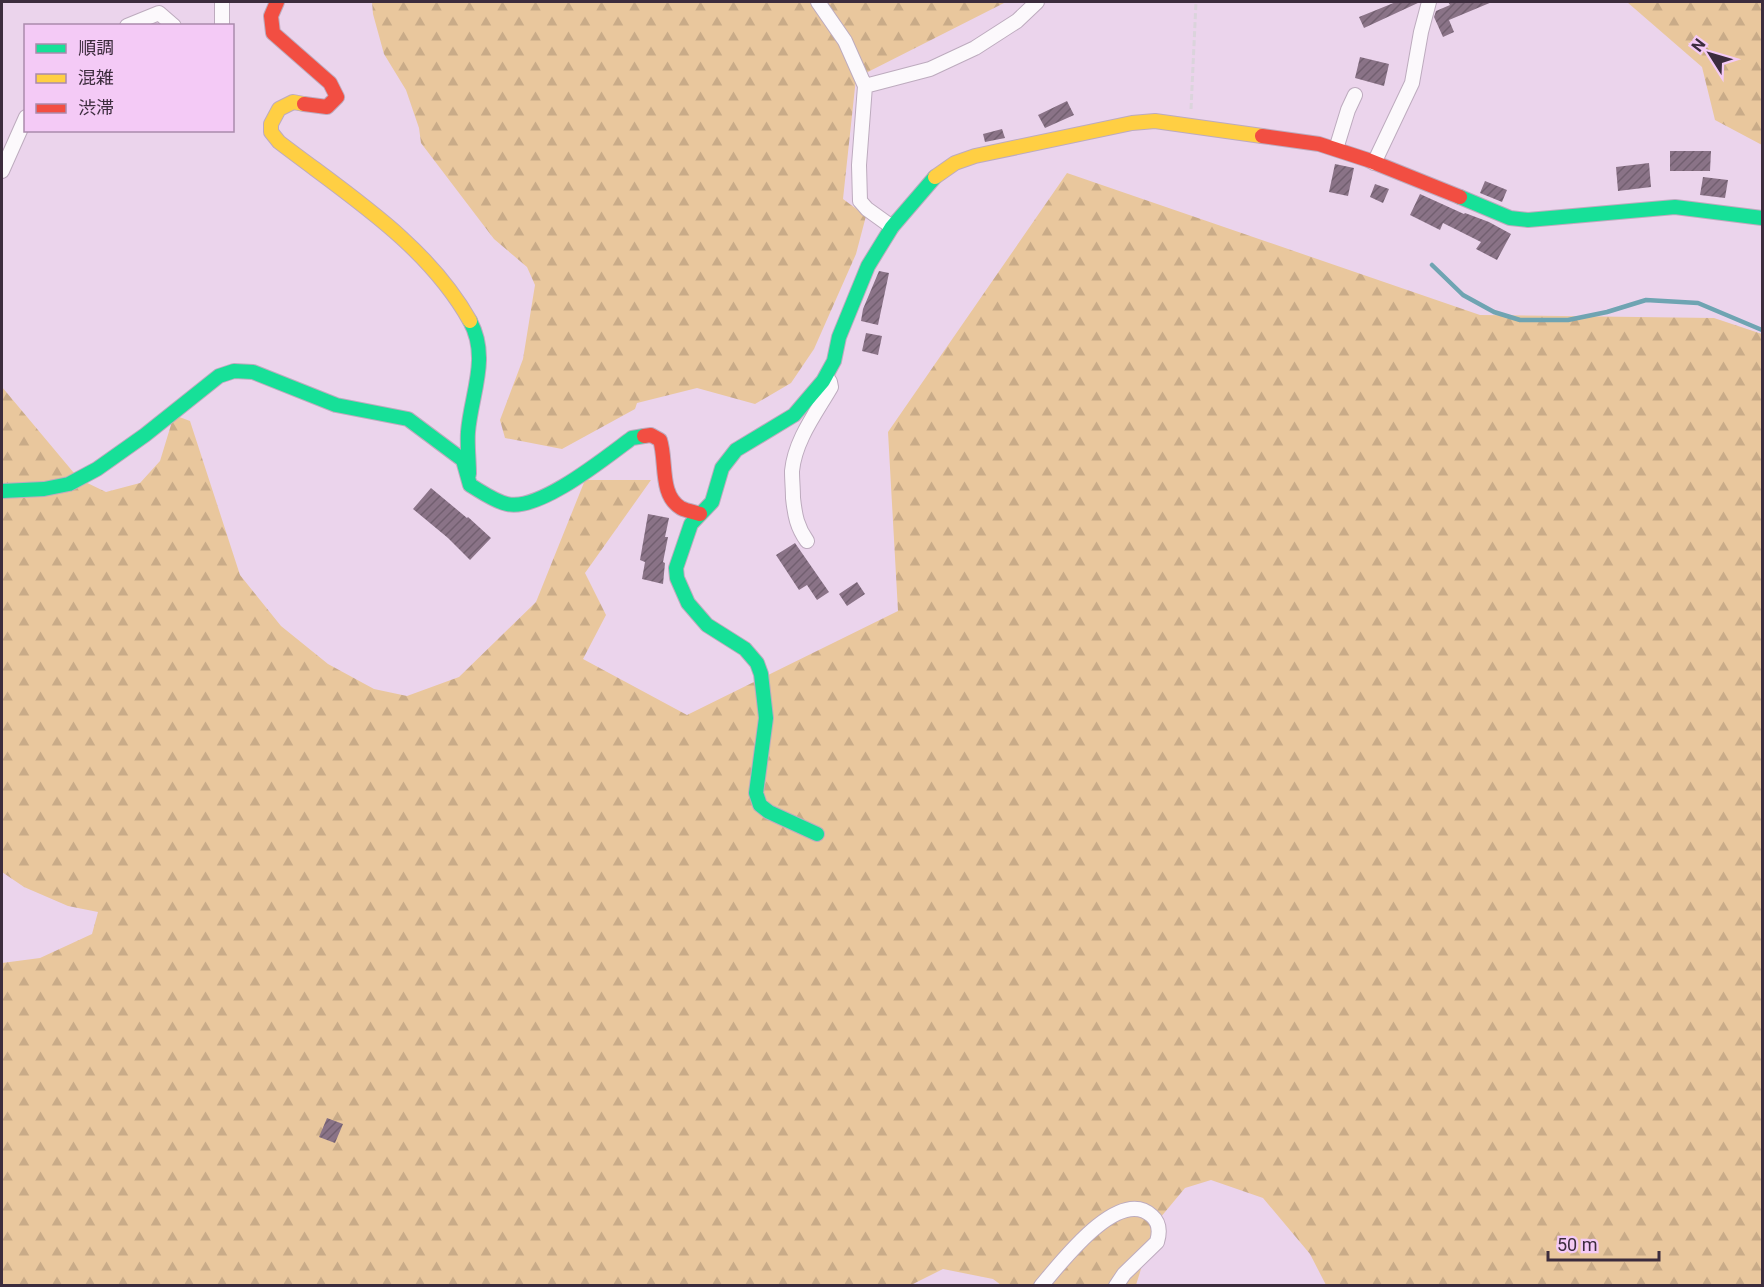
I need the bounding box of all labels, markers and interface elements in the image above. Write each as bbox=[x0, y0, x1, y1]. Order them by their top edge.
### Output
legend bbox=[24, 24, 234, 132]
north arrow bbox=[1680, 24, 1740, 84]
text: N bbox=[1687, 35, 1709, 56]
text: 順調 bbox=[78, 37, 114, 58]
text: 混雑 bbox=[78, 67, 114, 88]
text: 渋滞 bbox=[78, 97, 114, 118]
scale bar bbox=[1548, 1224, 1659, 1262]
text: 50 m bbox=[1557, 1234, 1597, 1255]

